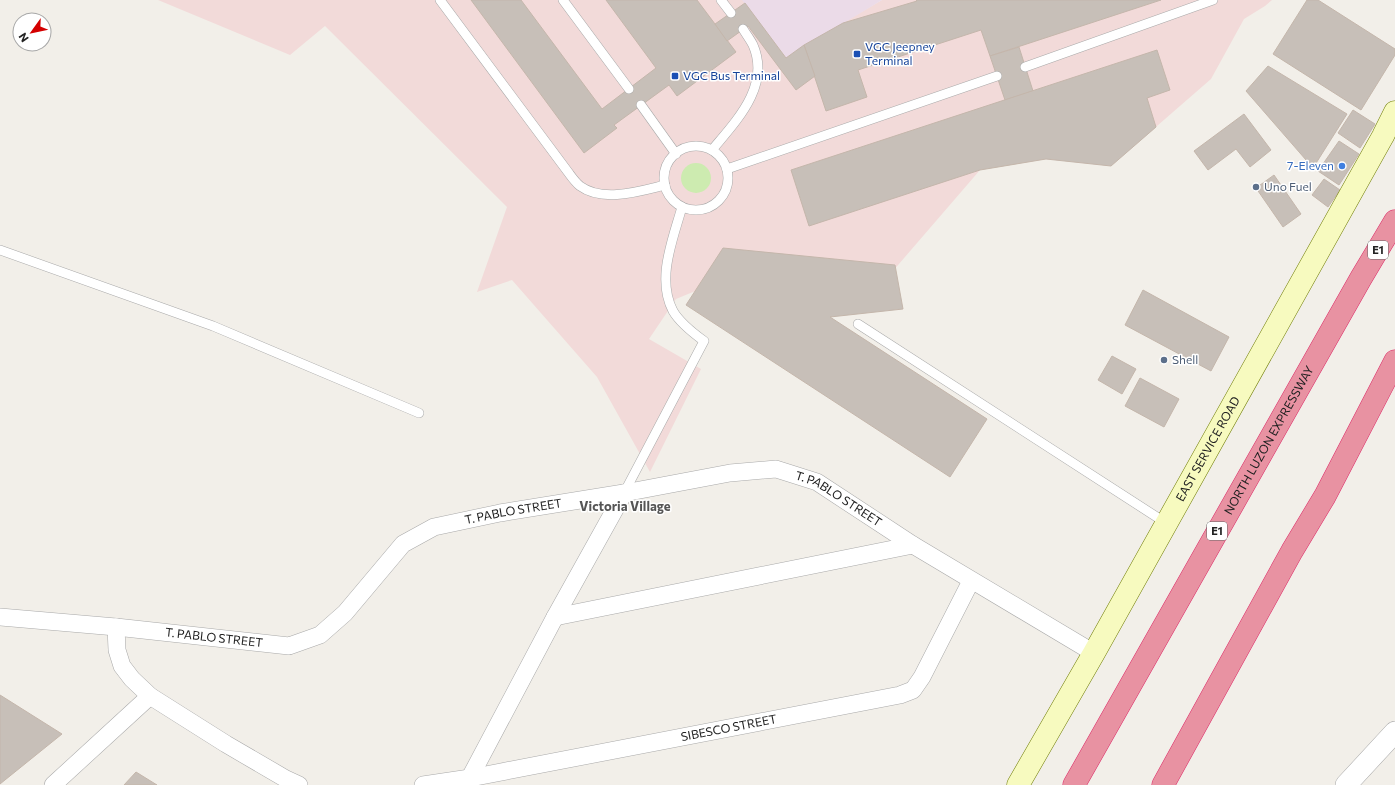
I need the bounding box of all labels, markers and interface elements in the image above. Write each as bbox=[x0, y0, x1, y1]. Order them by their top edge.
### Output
north arrow bbox=[12, 12, 52, 52]
text: N bbox=[15, 31, 31, 45]
place label: VGC Jeepney Terminal bbox=[865, 39, 935, 67]
marker: VGC Jeepney Terminal bbox=[852, 49, 862, 59]
place label: VGC Bus Terminal bbox=[683, 68, 780, 82]
marker: VGC Bus Terminal bbox=[670, 71, 680, 81]
place label: 7-Eleven bbox=[1287, 158, 1334, 172]
marker: 7-Eleven bbox=[1337, 161, 1347, 171]
place label: Uno Fuel bbox=[1264, 179, 1312, 193]
marker: Uno Fuel bbox=[1251, 182, 1261, 192]
road number: E1 bbox=[1368, 241, 1388, 259]
place label: Shell bbox=[1172, 352, 1198, 366]
marker: Shell bbox=[1159, 355, 1169, 365]
street label: NORTH LUZON EXPRESSWAY bbox=[1221, 363, 1316, 517]
street label: EAST SERVICE ROAD bbox=[1172, 393, 1242, 503]
street label: T. PABLO STREET bbox=[794, 468, 885, 529]
street label: T. PABLO STREET bbox=[463, 495, 563, 526]
district label: Victoria Village bbox=[579, 498, 671, 514]
road number: E1 bbox=[1207, 522, 1227, 540]
street label: T. PABLO STREET bbox=[164, 624, 264, 649]
street label: SIBESCO STREET bbox=[679, 711, 778, 743]

